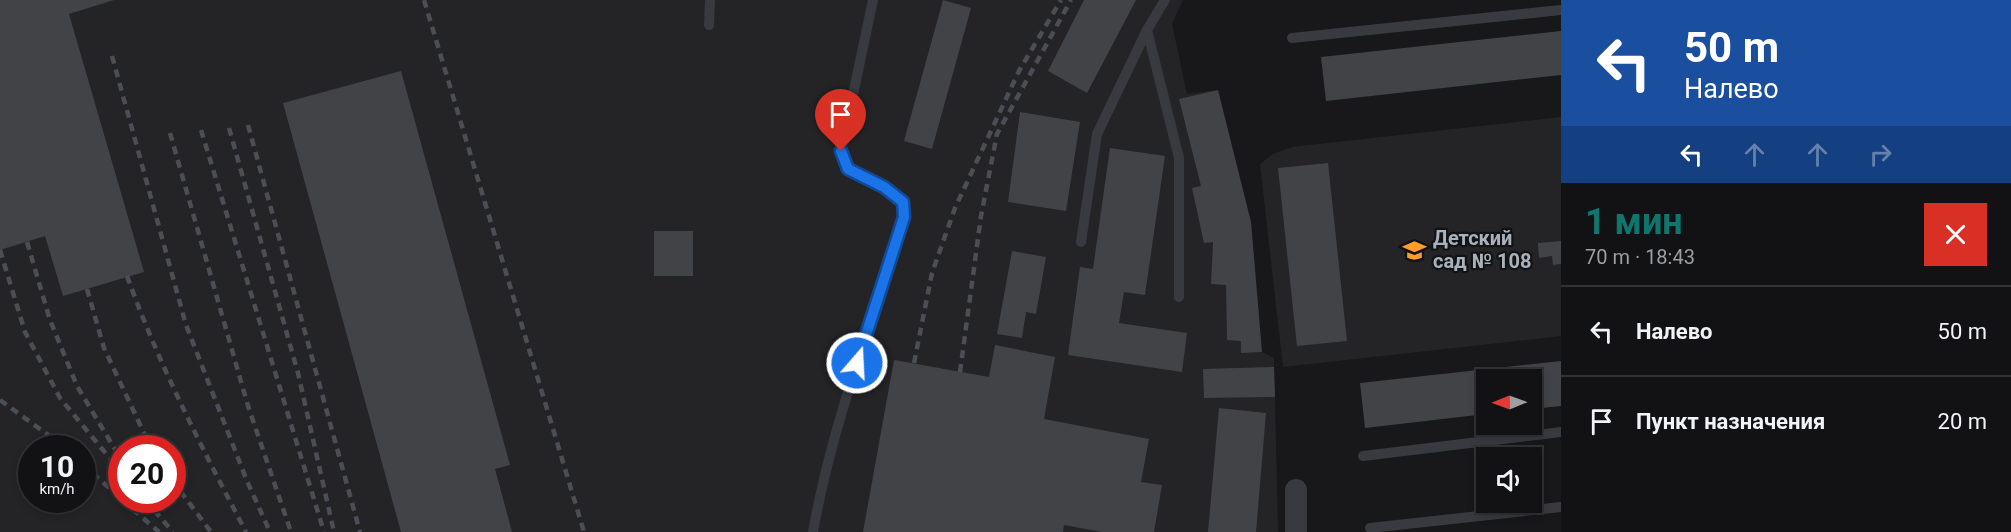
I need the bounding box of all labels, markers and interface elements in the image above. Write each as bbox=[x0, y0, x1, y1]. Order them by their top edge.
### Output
text: 50 m bbox=[1684, 23, 1779, 72]
icon: left bbox=[1585, 24, 1663, 102]
text: Налево bbox=[1684, 73, 1779, 105]
pin bbox=[815, 89, 866, 151]
icon: arrive bbox=[824, 98, 857, 131]
icon: left bbox=[1675, 138, 1708, 171]
icon: ahead bbox=[1738, 138, 1771, 171]
icon: ahead bbox=[1801, 138, 1834, 171]
icon: right bbox=[1864, 138, 1897, 171]
text: 1 мин bbox=[1585, 201, 1683, 243]
button: close bbox=[1924, 203, 1987, 266]
place label: Детский сад № 108 bbox=[1433, 226, 1531, 273]
school or university icon: Детский сад № 108 bbox=[1402, 237, 1428, 263]
text: 70 m · 18:43 bbox=[1585, 245, 1695, 269]
icon: left bbox=[1585, 315, 1618, 348]
text: Налево bbox=[1636, 319, 1713, 344]
text: 50 m bbox=[1938, 319, 1987, 344]
position arrow bbox=[825, 331, 889, 395]
north arrow bbox=[1476, 369, 1542, 435]
map controls bbox=[1476, 369, 1542, 513]
icon: arrive bbox=[1585, 405, 1618, 438]
text: Пункт назначения bbox=[1636, 409, 1825, 434]
text: 20 m bbox=[1938, 409, 1987, 434]
speed limit sign: 20 bbox=[108, 435, 186, 513]
button: sound bbox=[1476, 447, 1542, 513]
text: 10 bbox=[40, 449, 74, 484]
text: km/h bbox=[39, 480, 75, 498]

